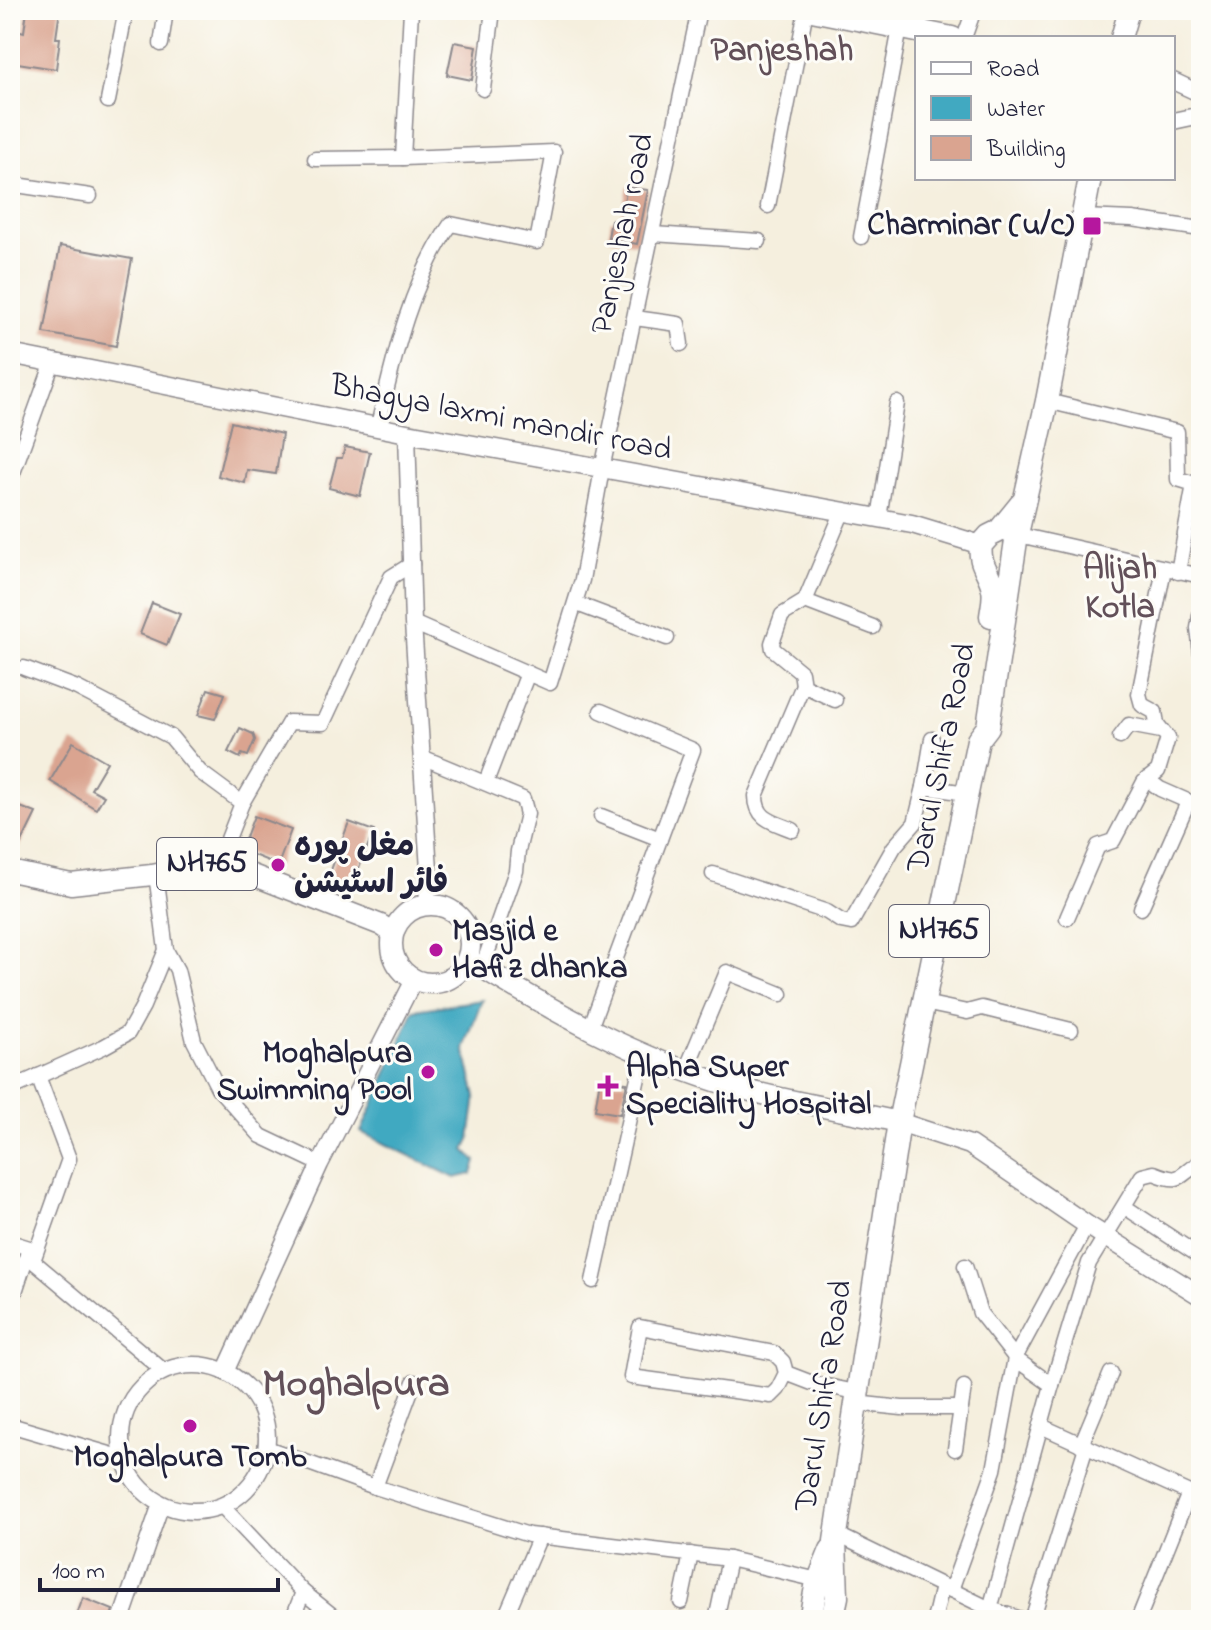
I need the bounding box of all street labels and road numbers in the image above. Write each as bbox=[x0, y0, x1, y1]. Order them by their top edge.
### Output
street label: Panjeshah road bbox=[580, 129, 668, 339]
street label: Bhagya laxmi mandir road bbox=[325, 363, 676, 475]
street label: Darul Shifa Road bbox=[896, 639, 990, 878]
road number: NH765 bbox=[157, 838, 257, 890]
road number: NH765 bbox=[889, 905, 989, 957]
street label: Darul Shifa Road bbox=[783, 1277, 866, 1516]

